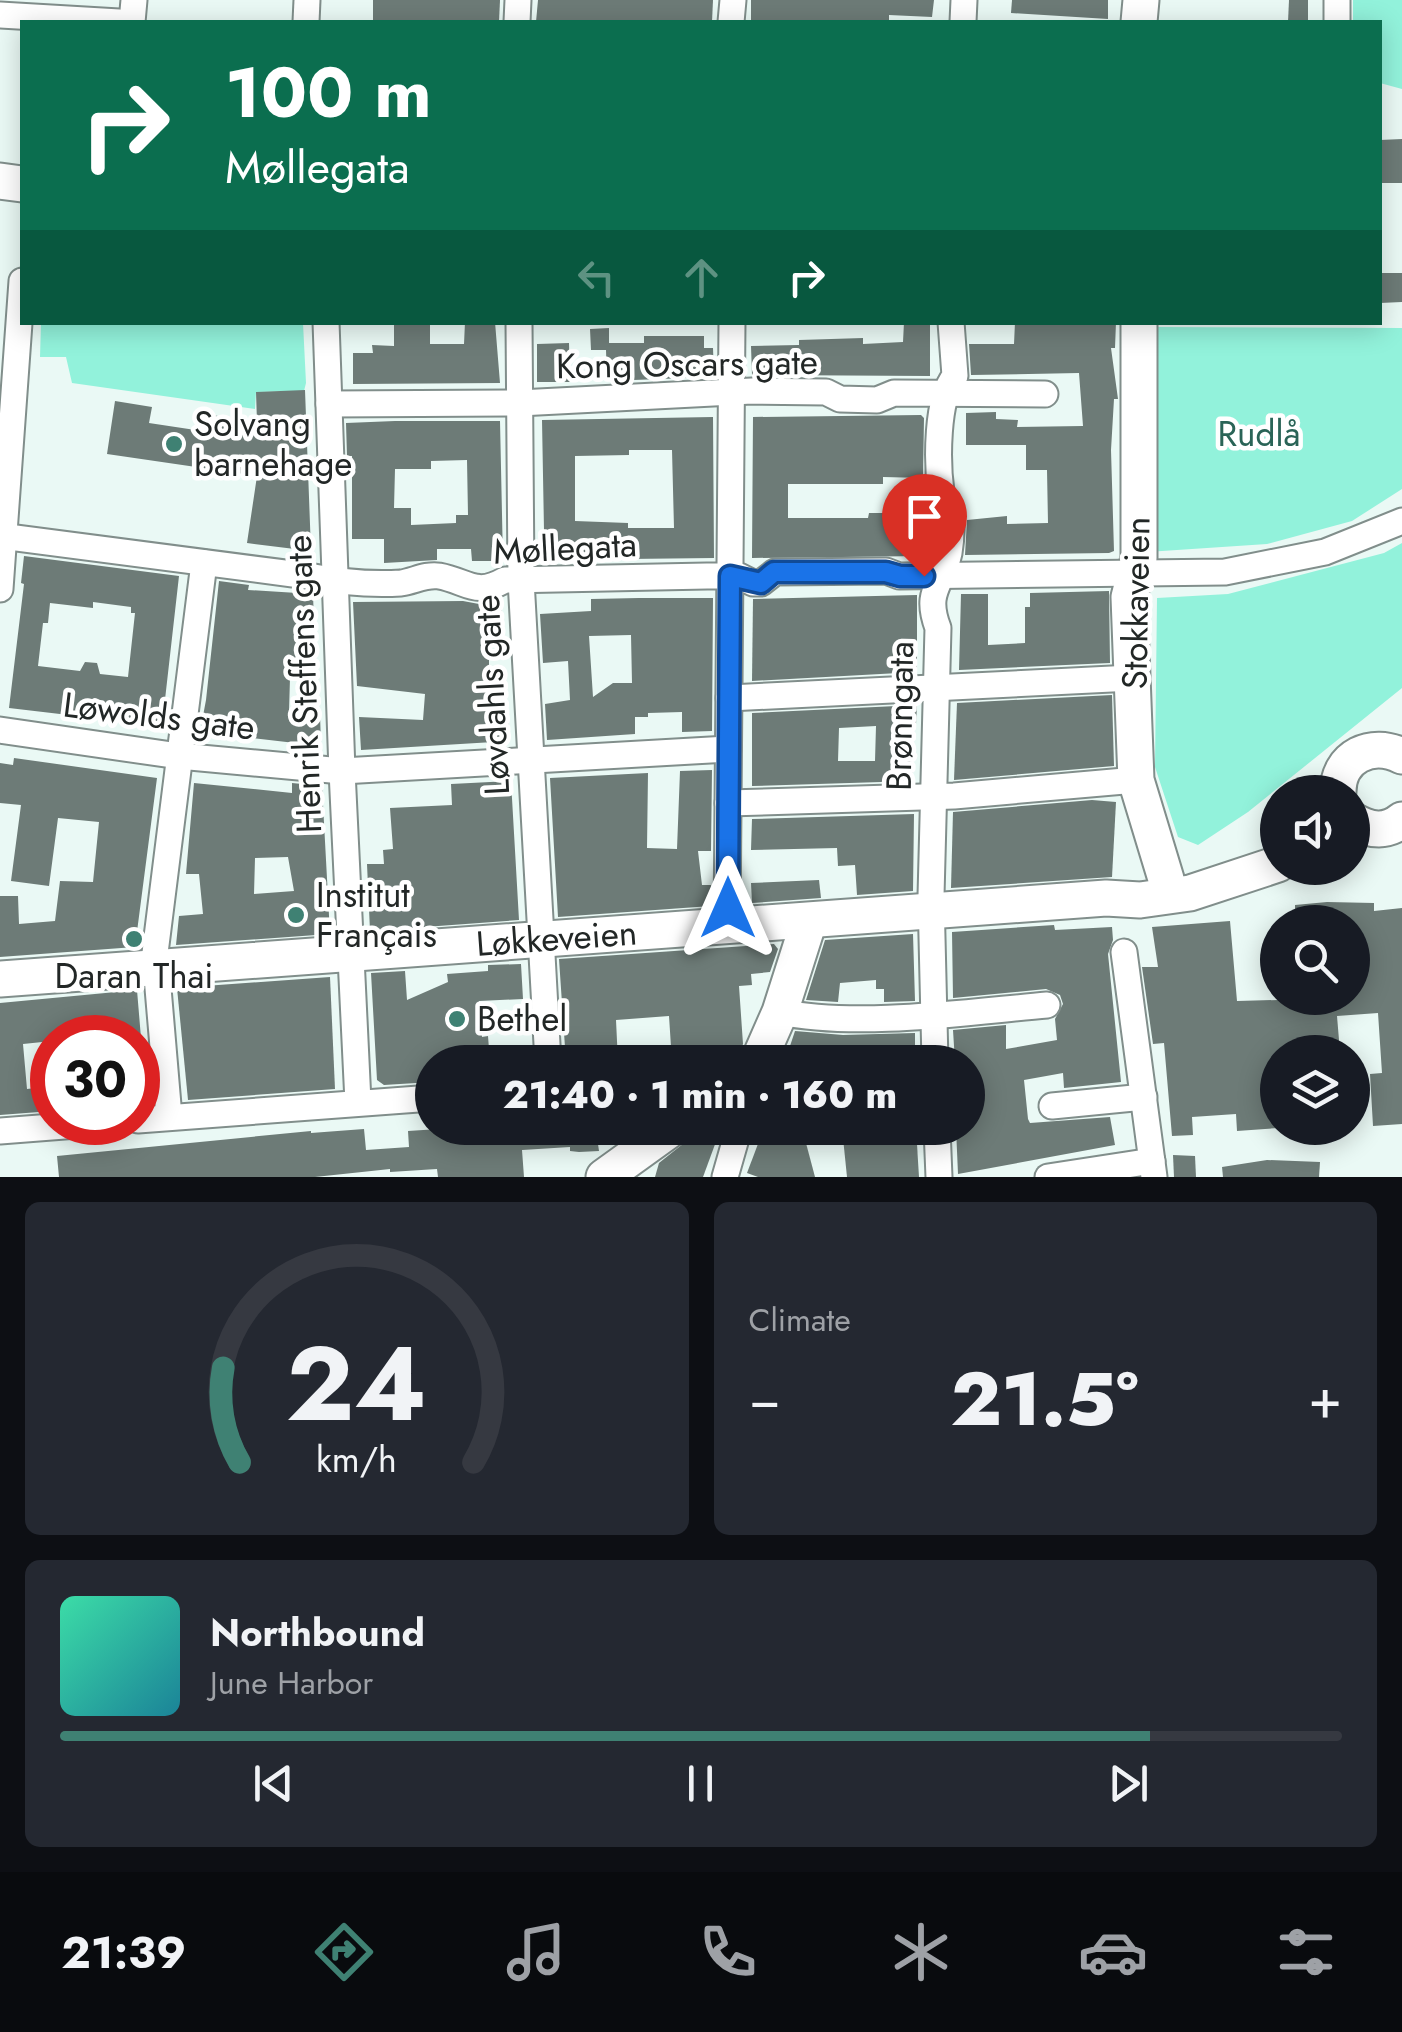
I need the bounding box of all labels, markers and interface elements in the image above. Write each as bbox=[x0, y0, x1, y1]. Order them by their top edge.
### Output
text: 100 m bbox=[225, 42, 432, 143]
icon: right bbox=[60, 60, 190, 190]
text: Møllegata bbox=[225, 135, 410, 200]
icon: left bbox=[569, 250, 624, 305]
icon: ahead bbox=[674, 250, 729, 305]
icon: right bbox=[779, 250, 834, 305]
street label: Kong Oscars gate bbox=[556, 337, 818, 391]
place label: Solvang barnehage bbox=[194, 399, 352, 489]
park label: Rudlå bbox=[1218, 409, 1300, 459]
marker: Solvang barnehage bbox=[163, 433, 185, 455]
pin bbox=[882, 474, 967, 577]
icon: arrive bbox=[897, 489, 952, 544]
street label: Stokkaveien bbox=[1109, 516, 1163, 690]
street label: Møllegata bbox=[492, 519, 638, 577]
street label: Henrik Steffens gate bbox=[274, 534, 334, 834]
street label: Løvdahls gate bbox=[462, 593, 522, 797]
street label: Brønngata bbox=[874, 641, 926, 791]
street label: Løwolds gate bbox=[60, 679, 258, 753]
map controls bbox=[1260, 775, 1370, 1145]
button: sound bbox=[1260, 775, 1370, 885]
position arrow bbox=[676, 856, 780, 960]
place label: Institut Français bbox=[316, 870, 437, 960]
marker: Institut Français bbox=[285, 904, 307, 926]
button: search bbox=[1260, 905, 1370, 1015]
street label: Løkkeveien bbox=[474, 907, 639, 969]
marker: Daran Thai bbox=[123, 928, 145, 950]
place label: Daran Thai bbox=[55, 951, 213, 1001]
place label: Bethel bbox=[477, 994, 567, 1044]
marker: Bethel bbox=[446, 1008, 468, 1030]
speed limit sign: 30 bbox=[30, 1015, 160, 1145]
button: layers bbox=[1260, 1035, 1370, 1145]
text: 21:40 · 1 min · 160 m bbox=[503, 1067, 897, 1122]
text: Climate bbox=[749, 1297, 851, 1343]
text: 24 bbox=[286, 1309, 427, 1459]
text: 21.5° bbox=[950, 1345, 1139, 1453]
text: − bbox=[749, 1359, 781, 1439]
text: + bbox=[1308, 1359, 1342, 1439]
text: km/h bbox=[316, 1434, 397, 1485]
text: Northbound bbox=[210, 1605, 425, 1660]
text: June Harbor bbox=[210, 1660, 373, 1706]
icon: previous bbox=[246, 1756, 301, 1811]
icon: pause bbox=[673, 1756, 728, 1811]
icon: next bbox=[1101, 1756, 1156, 1811]
icon: directions bbox=[309, 1917, 379, 1987]
icon: music bbox=[501, 1917, 571, 1987]
icon: phone bbox=[693, 1917, 763, 1987]
icon: climate bbox=[886, 1917, 956, 1987]
icon: car bbox=[1078, 1917, 1148, 1987]
icon: filters bbox=[1271, 1917, 1341, 1987]
text: 21:39 bbox=[61, 1920, 186, 1985]

